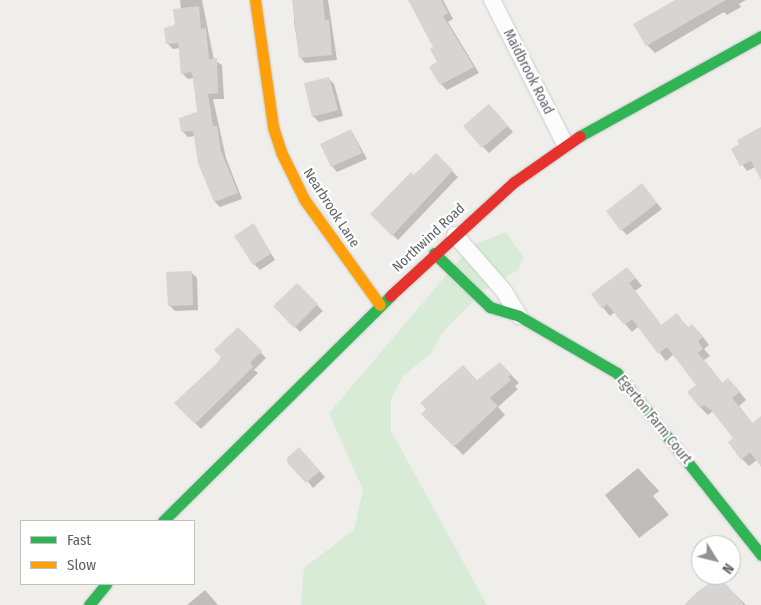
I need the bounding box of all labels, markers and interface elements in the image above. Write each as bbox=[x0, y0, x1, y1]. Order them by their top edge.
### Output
street label: Maidbrook Road bbox=[499, 27, 557, 117]
street label: Nearbrook Lane bbox=[299, 165, 363, 251]
street label: Northwind Road bbox=[389, 200, 469, 276]
street label: Egerton Farm Court bbox=[613, 372, 695, 468]
legend bbox=[20, 520, 195, 585]
text: Fast bbox=[67, 531, 91, 549]
north arrow bbox=[691, 535, 741, 585]
text: Slow bbox=[67, 556, 96, 574]
text: N bbox=[718, 560, 737, 577]

